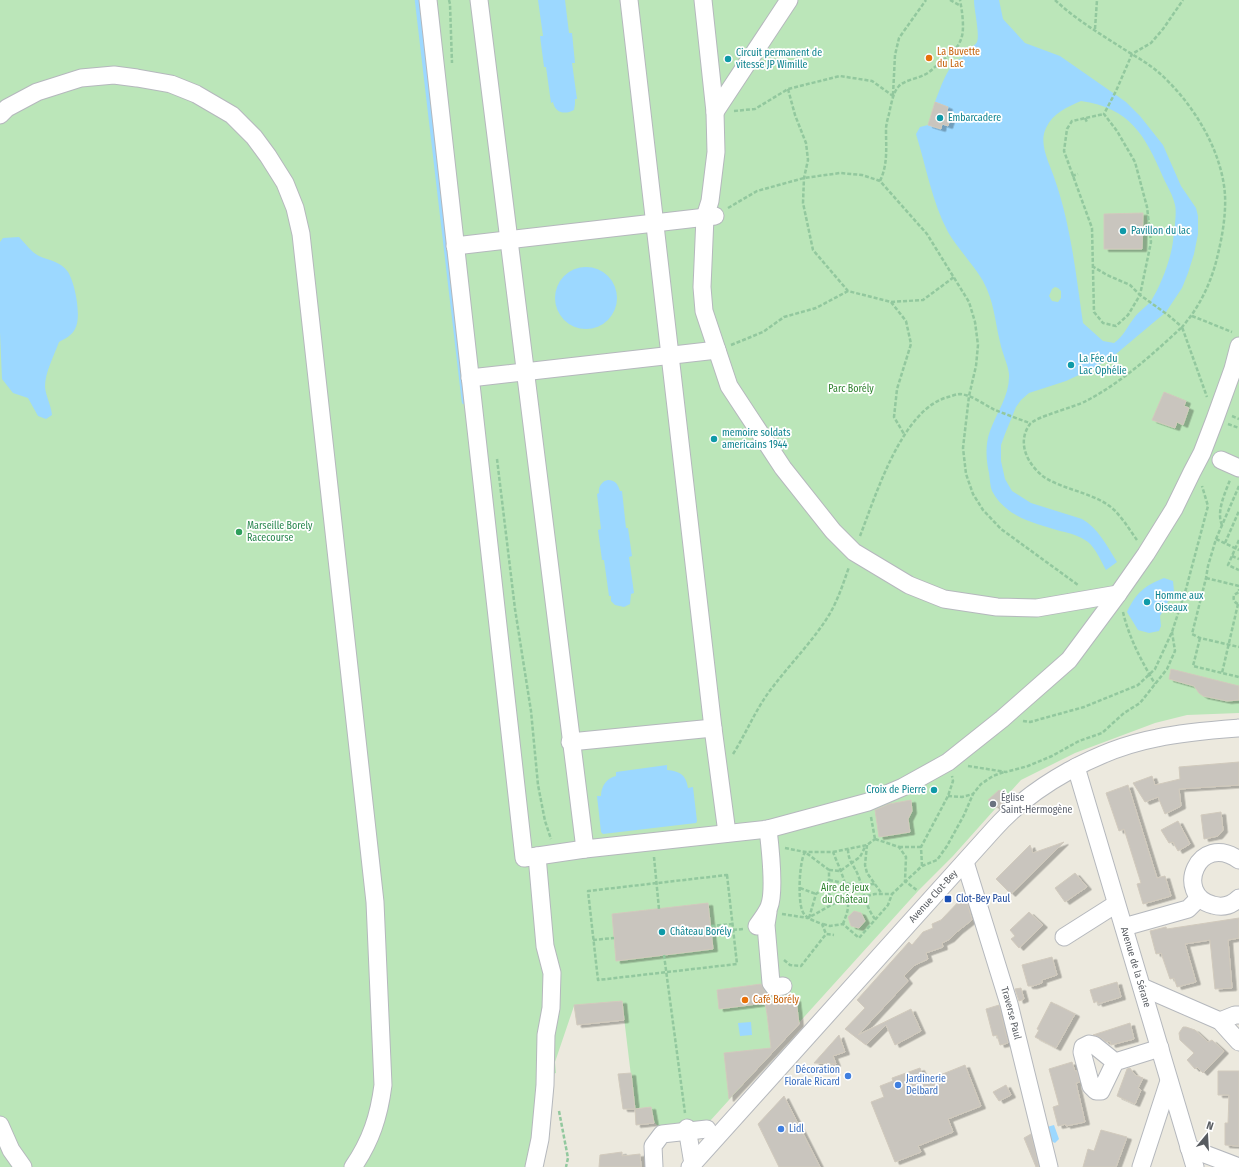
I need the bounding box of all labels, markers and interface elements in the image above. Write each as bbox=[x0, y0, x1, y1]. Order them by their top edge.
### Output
place label: La Buvette du Lac bbox=[937, 46, 980, 70]
place label: Circuit permanent de vitesse JP Wimille bbox=[736, 47, 822, 71]
marker: La Buvette du Lac bbox=[924, 53, 934, 63]
marker: Circuit permanent de vitesse JP Wimille bbox=[723, 54, 733, 64]
place label: Embarcadere bbox=[948, 112, 1001, 124]
marker: Embarcadere bbox=[935, 113, 945, 123]
place label: Pavillon du lac bbox=[1131, 225, 1191, 237]
marker: Pavillon du lac bbox=[1118, 226, 1128, 236]
place label: La Fée du Lac Ophélie bbox=[1079, 353, 1127, 377]
marker: La Fée du Lac Ophélie bbox=[1066, 360, 1076, 370]
park label: Parc Borély bbox=[828, 383, 874, 395]
place label: memoire soldats americains 1944 bbox=[722, 427, 791, 451]
marker: memoire soldats americains 1944 bbox=[709, 434, 719, 444]
place label: Marseille Borely Racecourse bbox=[247, 520, 313, 544]
marker: Marseille Borely Racecourse bbox=[234, 527, 244, 537]
place label: Homme aux Oiseaux bbox=[1155, 590, 1204, 614]
marker: Homme aux Oiseaux bbox=[1142, 597, 1152, 607]
place label: Croix de Pierre bbox=[866, 784, 926, 796]
marker: Croix de Pierre bbox=[929, 785, 939, 795]
place label: Église Saint-Hermogène bbox=[1001, 790, 1072, 816]
marker: Église Saint-Hermogène bbox=[988, 799, 998, 809]
street label: Avenue Clot-Bey bbox=[907, 867, 961, 925]
park label: Aire de jeux du Château bbox=[821, 882, 870, 906]
place label: Clot-Bey Paul bbox=[956, 893, 1010, 905]
marker: Clot-Bey Paul bbox=[943, 894, 953, 904]
place label: Château Borély bbox=[670, 926, 732, 938]
street label: Avenue de la Sérane bbox=[1118, 926, 1153, 1009]
marker: Château Borély bbox=[657, 927, 667, 937]
street label: Traverse Paul bbox=[998, 985, 1024, 1041]
place label: Café Borély bbox=[753, 994, 800, 1006]
marker: Café Borély bbox=[740, 995, 750, 1005]
place label: Décoration Florale Ricard bbox=[784, 1064, 840, 1088]
marker: Décoration Florale Ricard bbox=[843, 1071, 853, 1081]
place label: Jardinerie Delbard bbox=[906, 1073, 946, 1097]
marker: Jardinerie Delbard bbox=[893, 1080, 903, 1090]
north arrow bbox=[1187, 1115, 1227, 1155]
text: N bbox=[1205, 1119, 1215, 1133]
place label: Lidl bbox=[789, 1123, 804, 1135]
marker: Lidl bbox=[776, 1124, 786, 1134]

